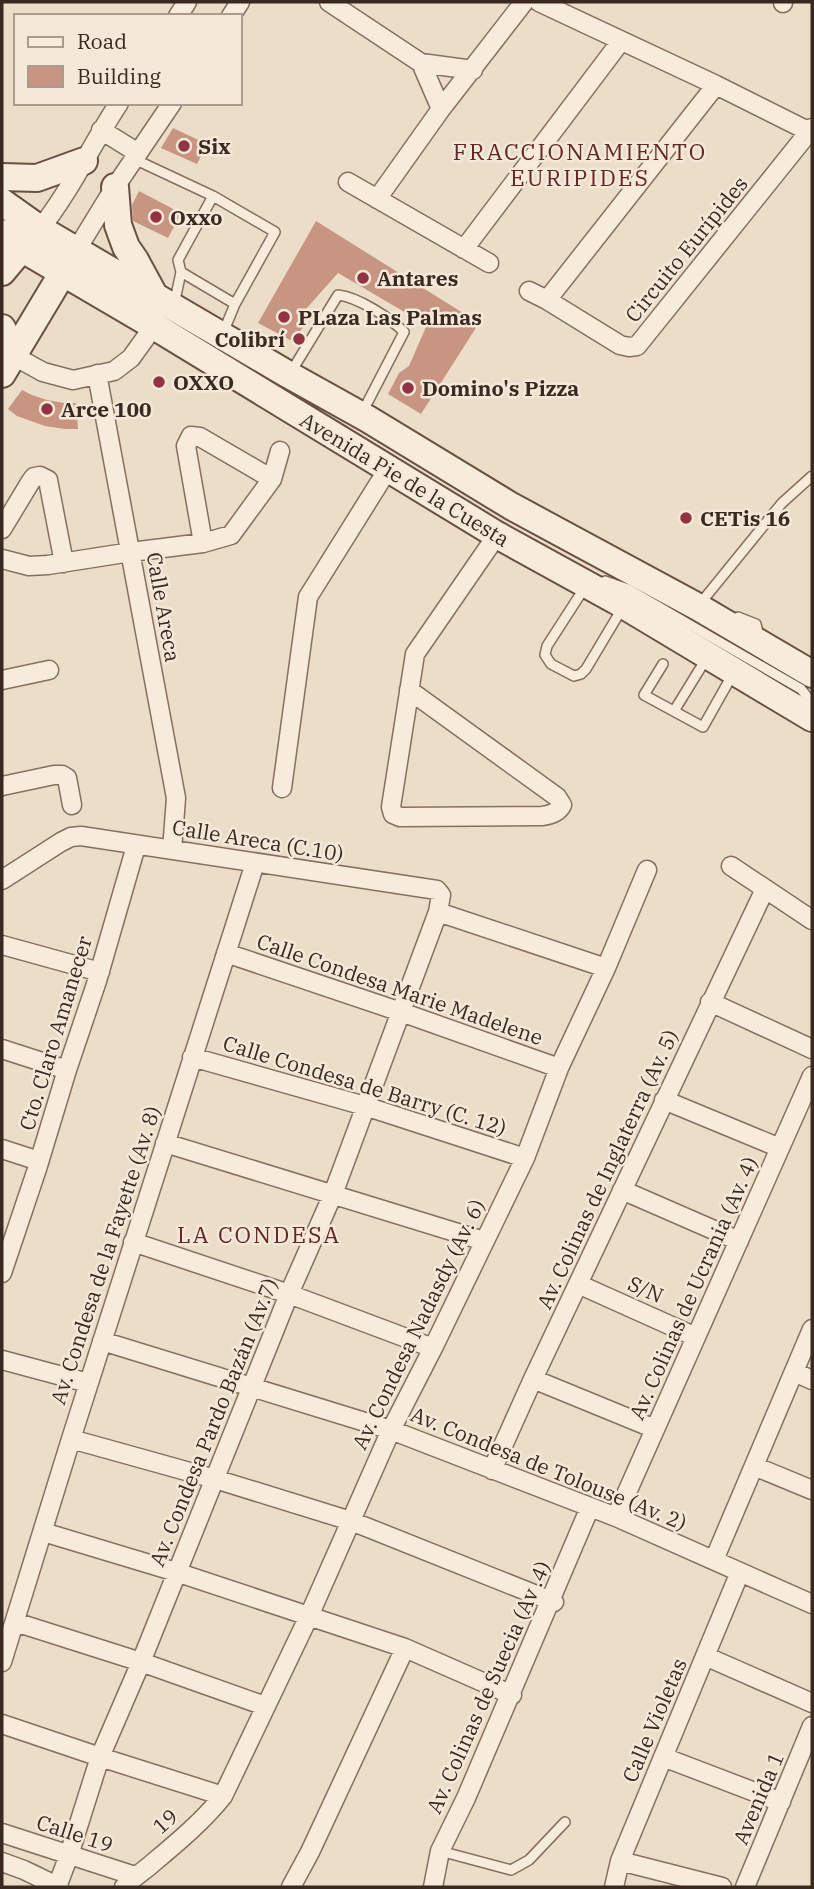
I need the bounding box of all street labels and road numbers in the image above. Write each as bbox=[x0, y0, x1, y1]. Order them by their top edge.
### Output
street label: Circuito Eurípides bbox=[618, 170, 754, 328]
street label: Avenida Pie de la Cuesta bbox=[295, 405, 515, 553]
street label: Calle Areca bbox=[141, 550, 187, 664]
street label: Calle Areca (C.10) bbox=[170, 813, 346, 867]
street label: Calle Condesa Marie Madelene bbox=[253, 927, 547, 1051]
street label: Cto. Claro Amanecer bbox=[12, 932, 98, 1134]
street label: Av. Colinas de Inglaterra (Av. 5) bbox=[530, 1025, 684, 1313]
street label: Calle Condesa de Barry (C. 12) bbox=[220, 1028, 510, 1142]
street label: Av. Condesa de la Fayette (Av. 8) bbox=[43, 1102, 167, 1408]
street label: Av. Colinas de Ucrania (Av. 4) bbox=[622, 1152, 764, 1424]
street label: Av. Condesa Nadasdy (Av. 6) bbox=[345, 1194, 491, 1454]
street label: S/N bbox=[624, 1269, 668, 1309]
street label: Av. Condesa Pardo Bazán (Av.7) bbox=[142, 1274, 284, 1570]
street label: Av. Condesa de Tolouse (Av. 2) bbox=[407, 1400, 691, 1536]
street label: Av. Colinas de Suecia (Av .4) bbox=[420, 1556, 556, 1818]
street label: Calle Violetas bbox=[615, 1654, 693, 1786]
street label: Avenida 1 bbox=[726, 1747, 790, 1849]
street label: 19 bbox=[146, 1802, 184, 1840]
street label: Calle 19 bbox=[33, 1808, 117, 1858]

